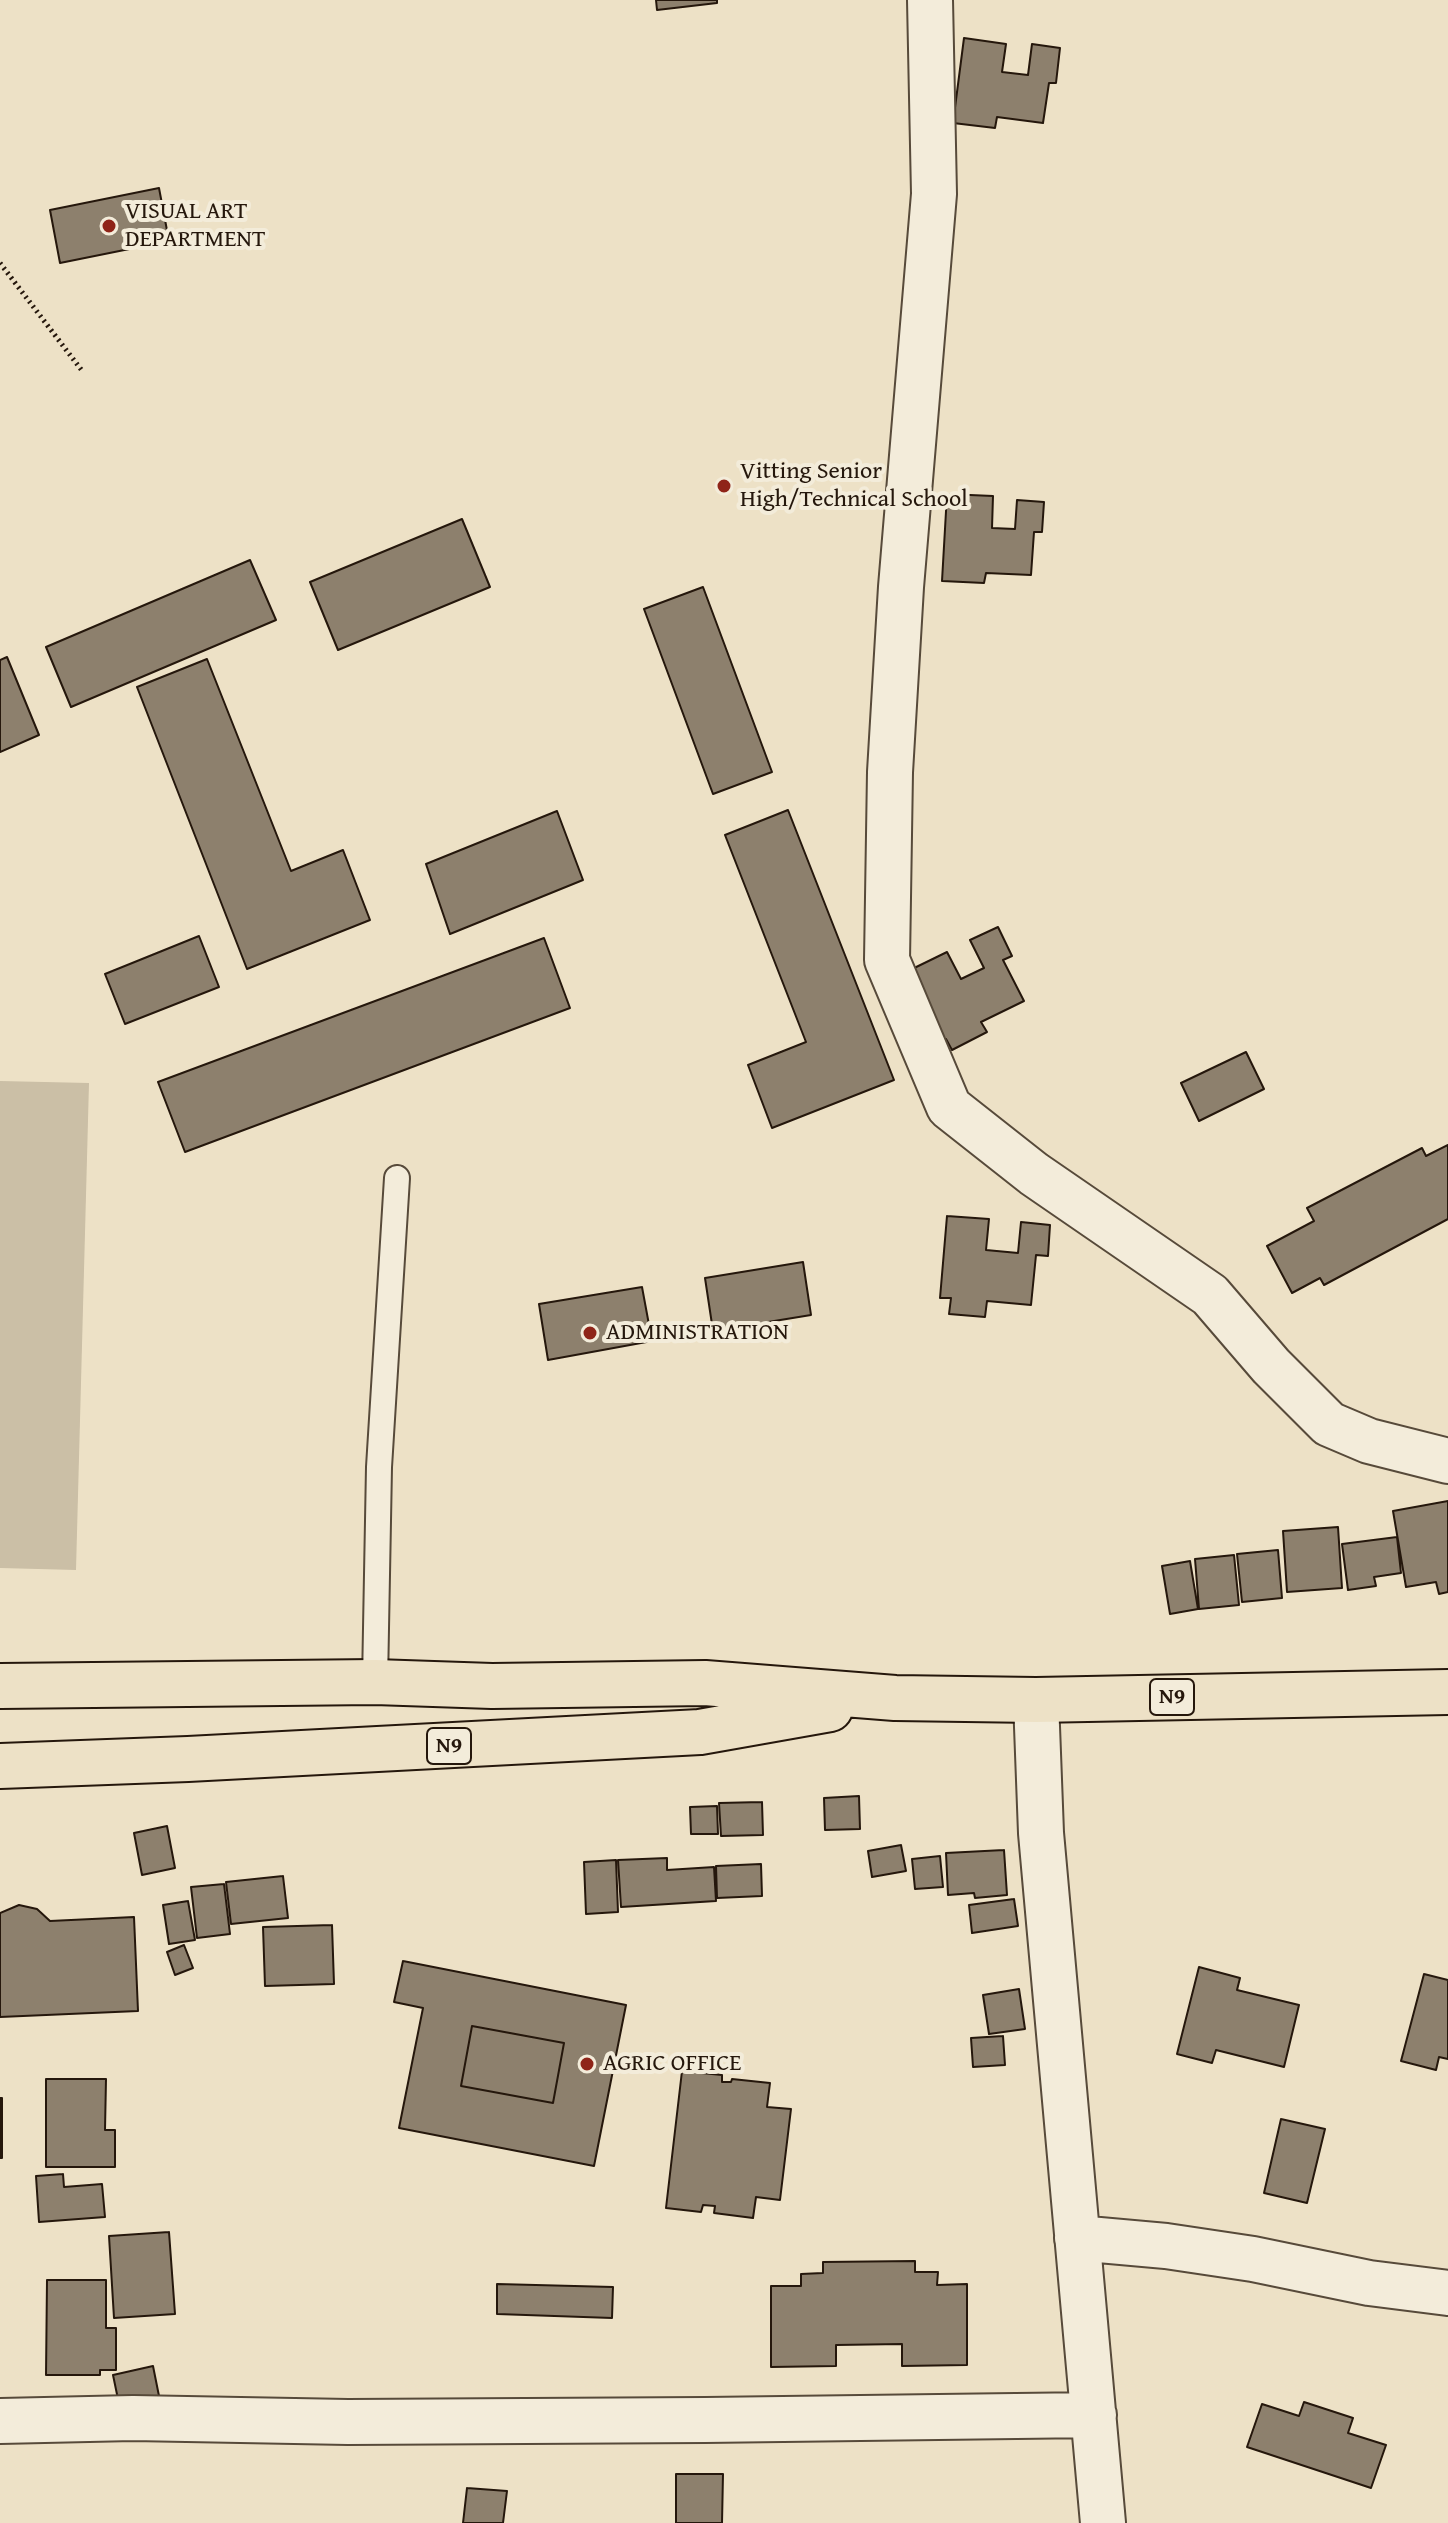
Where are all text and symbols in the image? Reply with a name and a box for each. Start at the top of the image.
place label: VISUAL ART DEPARTMENT [125,198,266,254]
marker: VISUAL ART DEPARTMENT [100,217,118,235]
place label: Vitting Senior High/Technical School [740,458,968,514]
marker: Vitting Senior High/Technical School [715,477,733,495]
place label: ADMINISTRATION [606,1319,789,1347]
marker: ADMINISTRATION [581,1324,599,1342]
road number: N9 [1150,1679,1194,1715]
road number: N9 [427,1728,471,1764]
place label: AGRIC OFFICE [603,2050,741,2078]
marker: AGRIC OFFICE [578,2055,596,2073]

